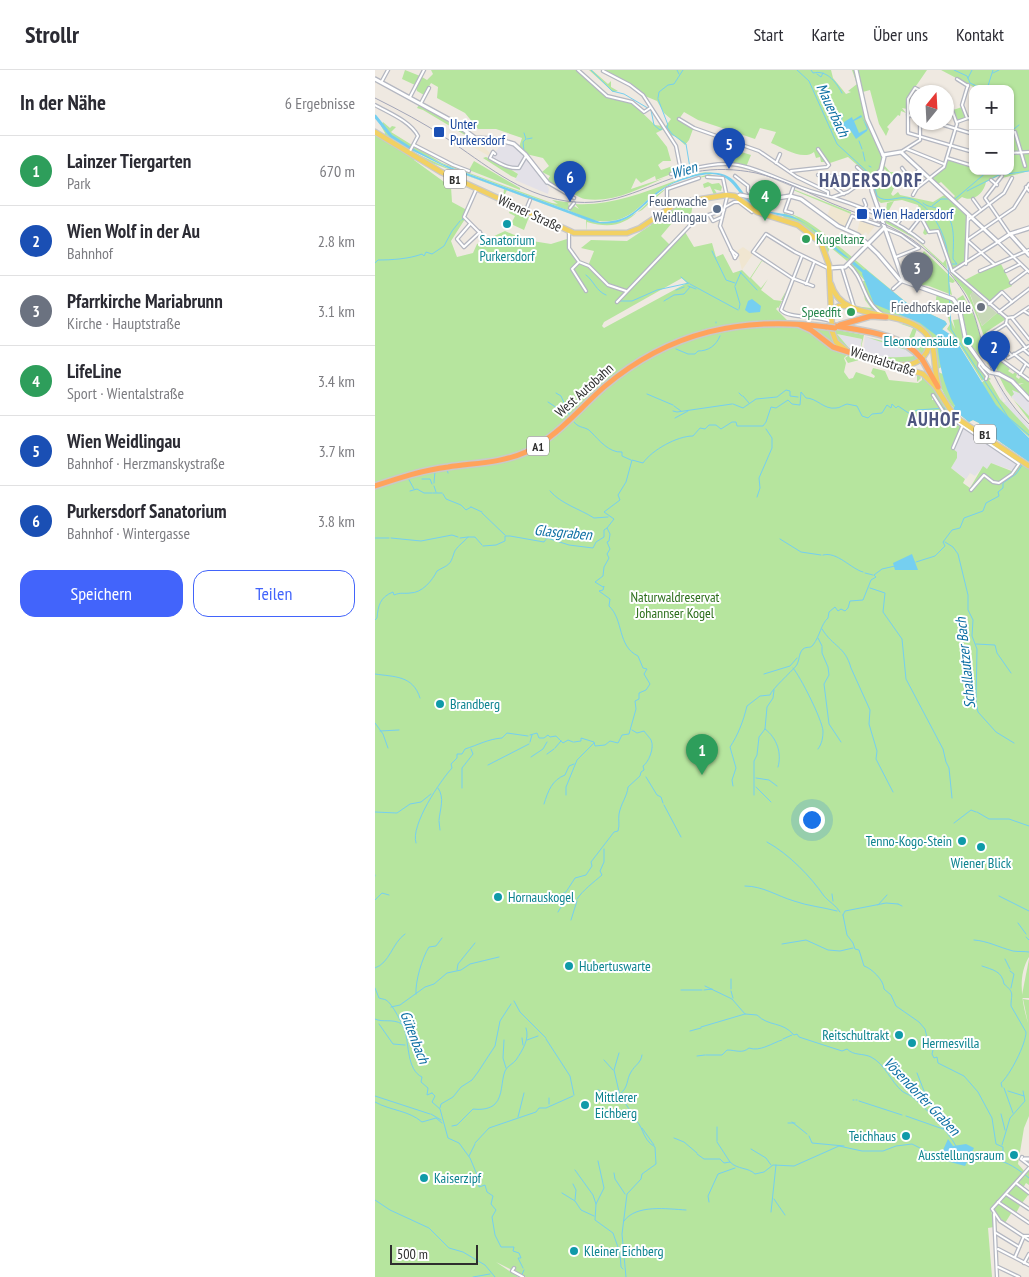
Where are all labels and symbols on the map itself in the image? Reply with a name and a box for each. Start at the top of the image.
water label: Mauerbach [812,80,854,141]
north arrow [909,85,954,130]
place label: Unter Purkersdorf [450,115,505,149]
marker: Unter Purkersdorf [432,125,446,139]
pin: 5 [713,128,745,169]
water label: Wien [669,157,701,183]
pin: 6 [554,161,586,202]
district label: HADERSDORF [819,168,923,192]
road number: B1 [444,170,466,188]
pin: 4 [749,180,781,221]
street label: Wiener Straße [495,190,565,236]
place label: Feuerwache Weidlingau [649,192,707,226]
marker: Feuerwache Weidlingau [711,203,723,215]
place label: Wien Hadersdorf [873,205,954,223]
marker: Wien Hadersdorf [855,207,869,221]
marker: Sanatorium Purkersdorf [501,218,513,230]
place label: Kugeltanz [816,230,864,248]
place label: Sanatorium Purkersdorf [479,231,535,265]
marker: Kugeltanz [800,233,812,245]
pin: 3 [901,252,933,293]
place label: Friedhofskapelle [891,298,971,316]
marker: Friedhofskapelle [975,301,987,313]
place label: Speedfit [801,303,841,321]
marker: Speedfit [845,306,857,318]
pin: 2 [978,331,1010,372]
place label: Eleonorensäule [884,332,958,350]
marker: Eleonorensäule [962,335,974,347]
street label: Wientalstraße [848,342,918,380]
street label: West Autobahn [551,359,617,421]
district label: AUHOF [907,407,960,431]
road number: B1 [974,424,996,444]
road number: A1 [527,436,549,456]
water label: Glasgraben [533,520,594,544]
park label: Naturwaldreservat Johannser Kogel [631,588,720,622]
water label: Schallautzer Bach [951,615,979,710]
place label: Brandberg [450,695,500,713]
marker: Brandberg [434,698,446,710]
pin: 1 [686,734,718,775]
your location [799,807,825,833]
place label: Tenno-Kogo-Stein [866,832,952,850]
marker: Tenno-Kogo-Stein [956,835,968,847]
marker: Wiener Blick [975,841,987,853]
place label: Wiener Blick [951,854,1012,872]
place label: Hornauskogel [508,888,575,906]
marker: Hornauskogel [492,891,504,903]
place label: Hubertuswarte [579,957,651,975]
marker: Hubertuswarte [563,960,575,972]
water label: Gütenbach [396,1008,434,1067]
place label: Reitschultrakt [822,1026,889,1044]
marker: Reitschultrakt [893,1029,905,1041]
place label: Hermesvilla [922,1034,979,1052]
marker: Hermesvilla [906,1037,918,1049]
water label: Vösendorfer Graben [880,1053,965,1140]
place label: Mittlerer Eichberg [595,1088,637,1122]
marker: Mittlerer Eichberg [579,1099,591,1111]
place label: Teichhaus [849,1127,896,1145]
marker: Teichhaus [900,1130,912,1142]
place label: Ausstellungsraum [918,1146,1004,1164]
marker: Ausstellungsraum [1008,1149,1020,1161]
place label: Kaiserzipf [434,1169,482,1187]
marker: Kaiserzipf [418,1172,430,1184]
scale bar [390,1242,477,1265]
place label: Kleiner Eichberg [584,1242,664,1260]
marker: Kleiner Eichberg [568,1245,580,1257]

